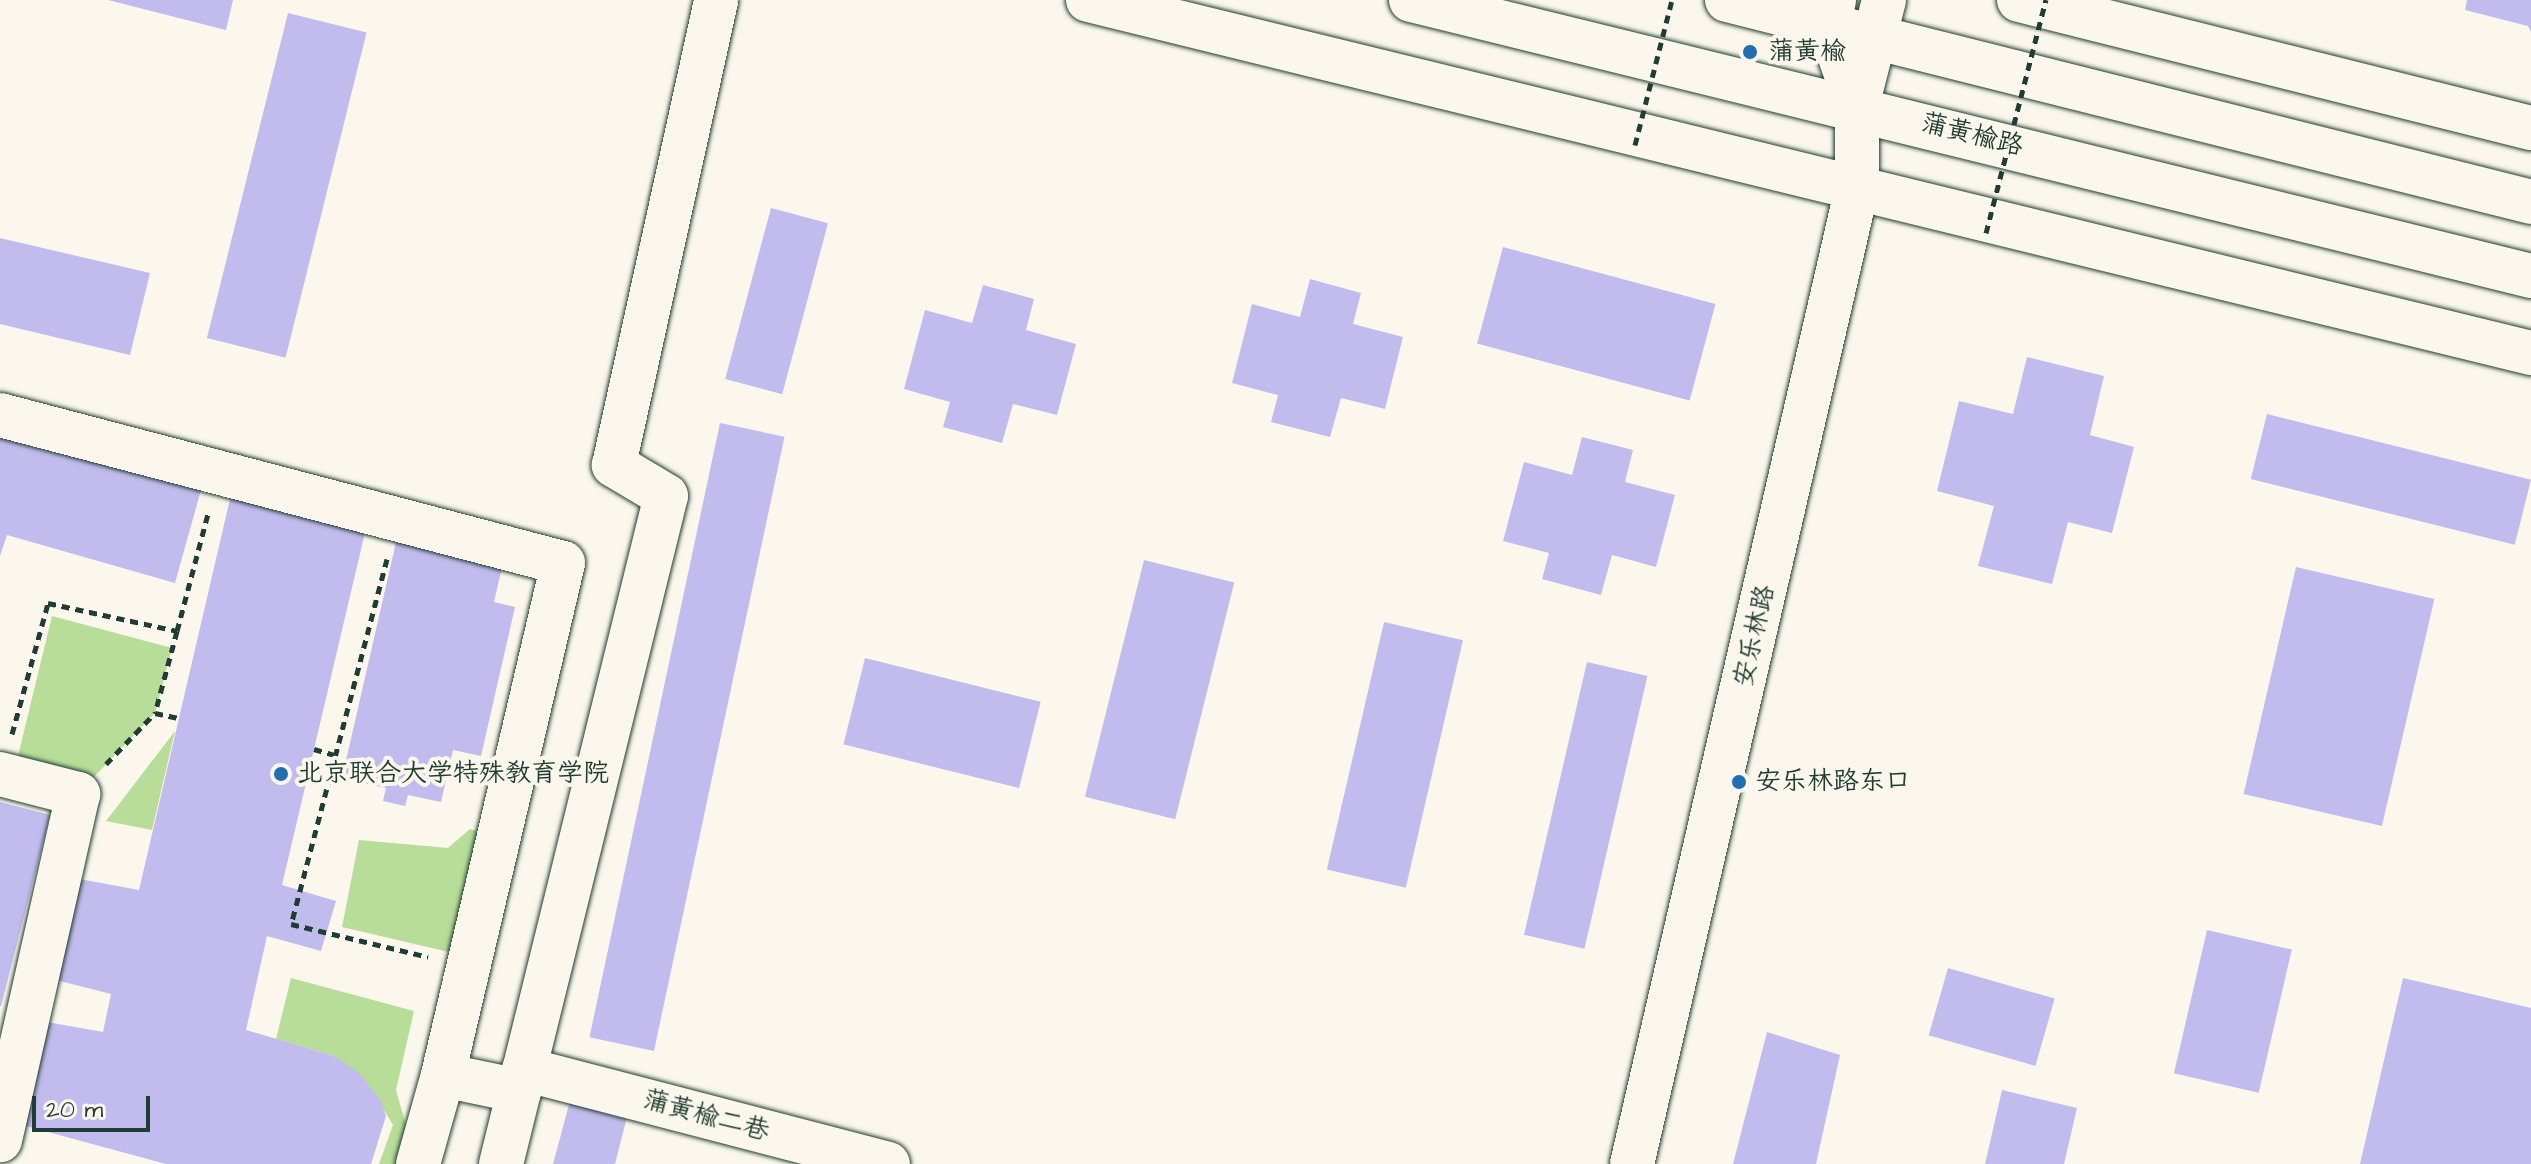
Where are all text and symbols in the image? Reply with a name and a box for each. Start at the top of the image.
place label: 蒲黄榆 [1768,36,1846,68]
marker: 蒲黄榆 [1739,41,1761,63]
street label: 蒲黄榆路 [1918,107,2026,163]
street label: 安乐林路 [1728,582,1782,690]
place label: 北京联合大学特殊教育学院 [297,758,609,790]
marker: 北京联合大学特殊教育学院 [272,765,290,783]
place label: 安乐林路东口 [1755,766,1911,798]
marker: 安乐林路东口 [1730,773,1748,791]
scale bar [36,1080,154,1130]
street label: 蒲黄榆二巷 [639,1084,773,1148]
text: 20 m [46,1093,103,1127]

